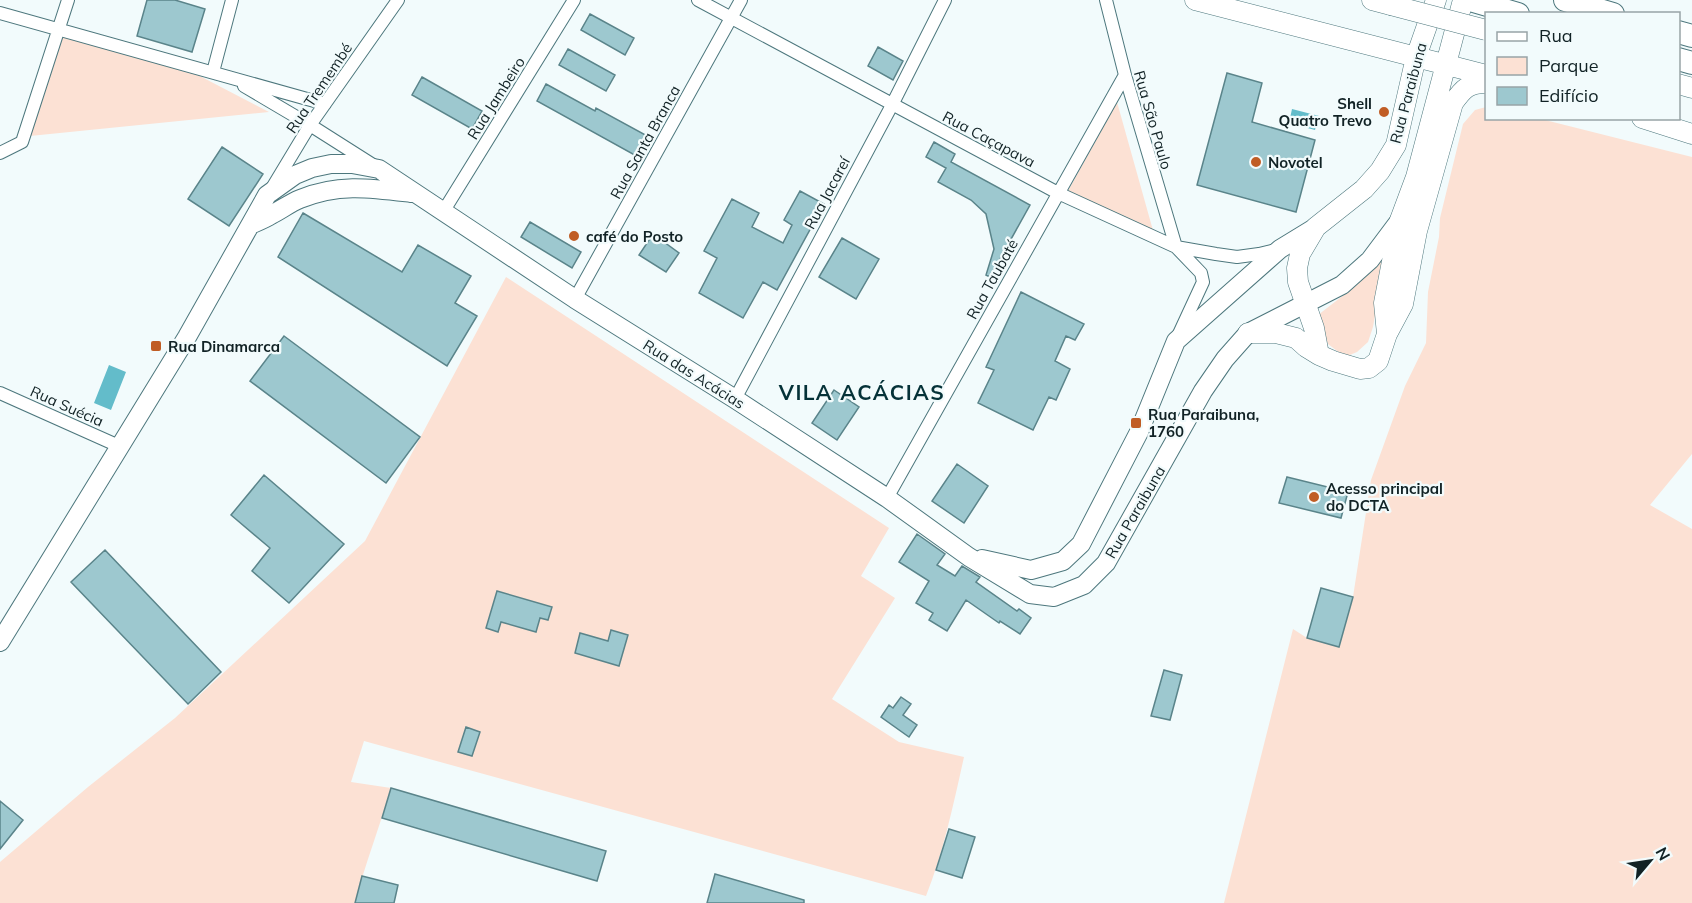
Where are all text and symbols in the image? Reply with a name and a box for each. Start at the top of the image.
legend [1485,12,1680,120]
text: Rua [1539,24,1573,47]
street label: Rua Tremembé [282,39,356,137]
street label: Rua Paraibuna [1385,40,1431,146]
street label: Rua Jambeiro [463,53,529,143]
text: Parque [1539,54,1598,77]
street label: Rua São Paulo [1130,68,1176,172]
street label: Rua Santa Branca [606,82,684,202]
text: Edifício [1539,84,1598,107]
place label: Shell Quatro Trevo [1279,94,1372,130]
marker: Shell Quatro Trevo [1377,105,1391,119]
street label: Rua Caçapava [939,107,1039,171]
street label: Rua Jacareí [800,152,855,232]
place label: Novotel [1268,153,1323,172]
marker: Novotel [1249,155,1263,169]
place label: café do Posto [586,227,683,246]
marker: café do Posto [567,229,581,243]
street label: Rua Taubaté [962,236,1022,322]
street label: Rua das Acácias [640,335,748,413]
place label: Rua Dinamarca [168,337,280,356]
marker: Rua Dinamarca [149,339,163,353]
district label: VILA ACÁCIAS [778,379,945,405]
street label: Rua Suécia [27,381,107,431]
place label: Rua Paraibuna, 1760 [1148,405,1259,441]
marker: Rua Paraibuna, 1760 [1129,416,1143,430]
street label: Rua Paraibuna [1101,462,1169,562]
place label: Acesso principal do DCTA [1326,479,1443,515]
marker: Acesso principal do DCTA [1307,490,1321,504]
north arrow [1620,831,1680,891]
text: N [1651,844,1675,864]

